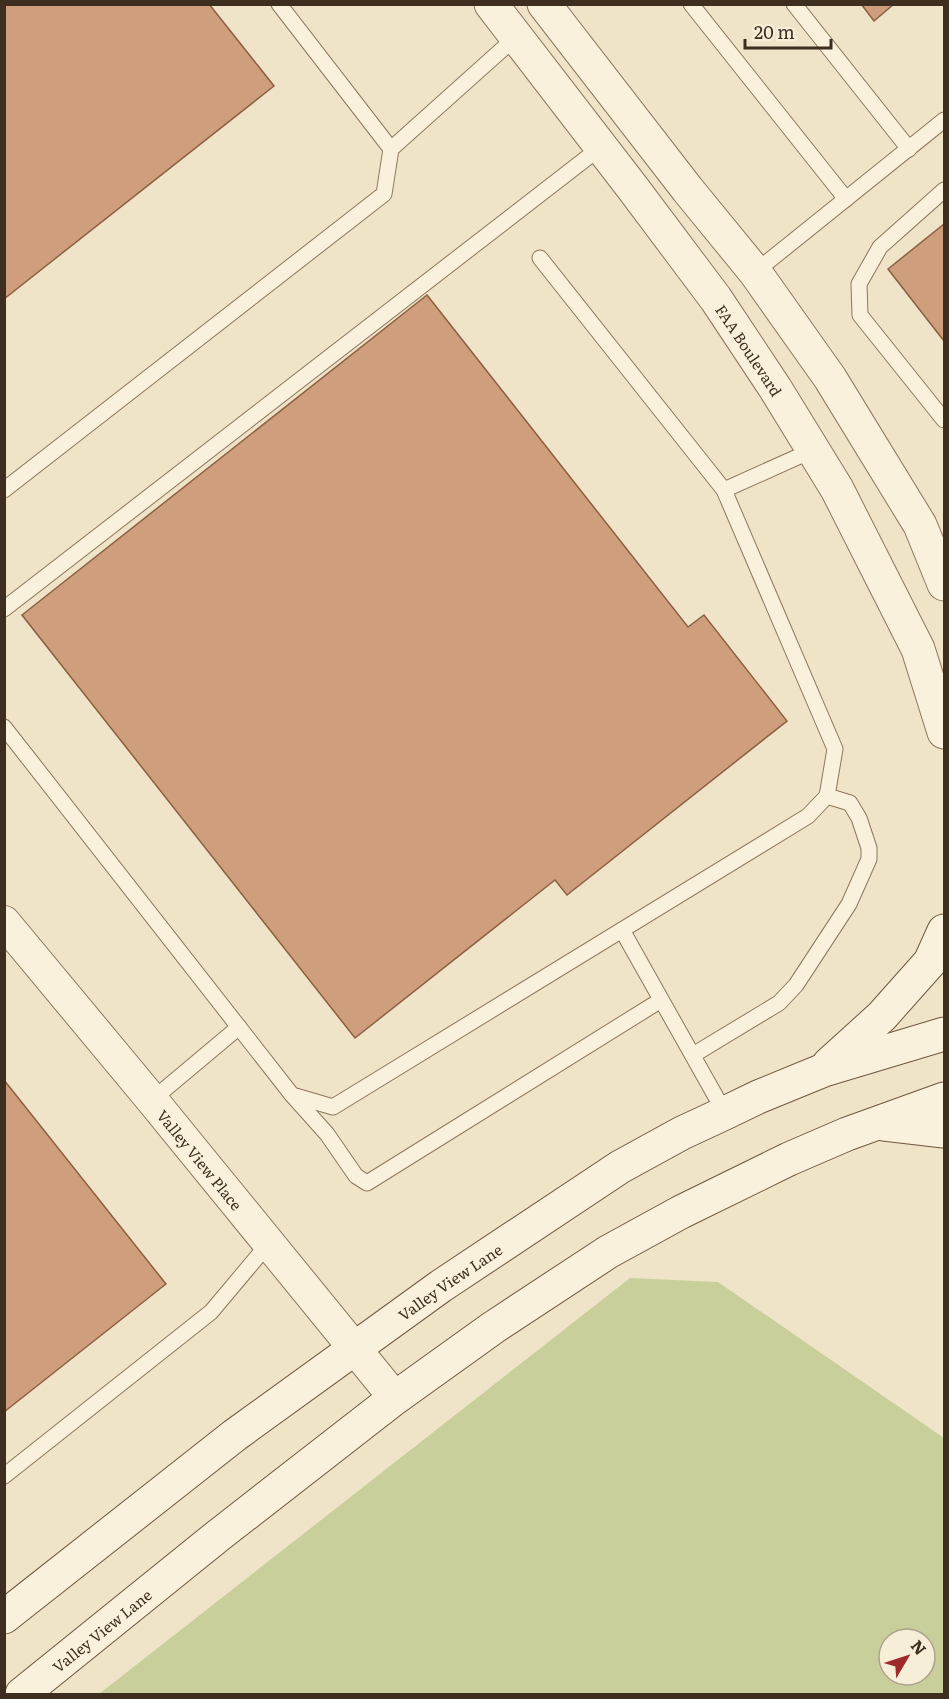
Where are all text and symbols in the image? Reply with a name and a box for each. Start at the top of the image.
scale bar [745,12,830,50]
text: 20 m [754,18,795,45]
street label: FAA Boulevard [711,299,789,400]
street label: Valley View Place [152,1104,249,1215]
street label: Valley View Lane [393,1237,506,1325]
street label: Valley View Lane [47,1583,156,1677]
north arrow [877,1627,937,1687]
text: N [906,1634,933,1660]

